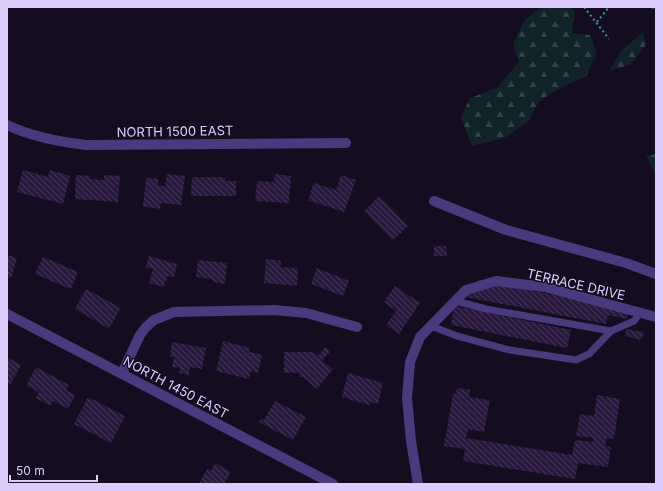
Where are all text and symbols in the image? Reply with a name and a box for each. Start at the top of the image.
street label: NORTH 1500 EAST [117,122,233,140]
street label: TERRACE DRIVE [525,265,627,303]
street label: NORTH 1450 EAST [121,353,231,421]
scale bar [10,457,97,483]
text: 50 m [16,463,45,478]

